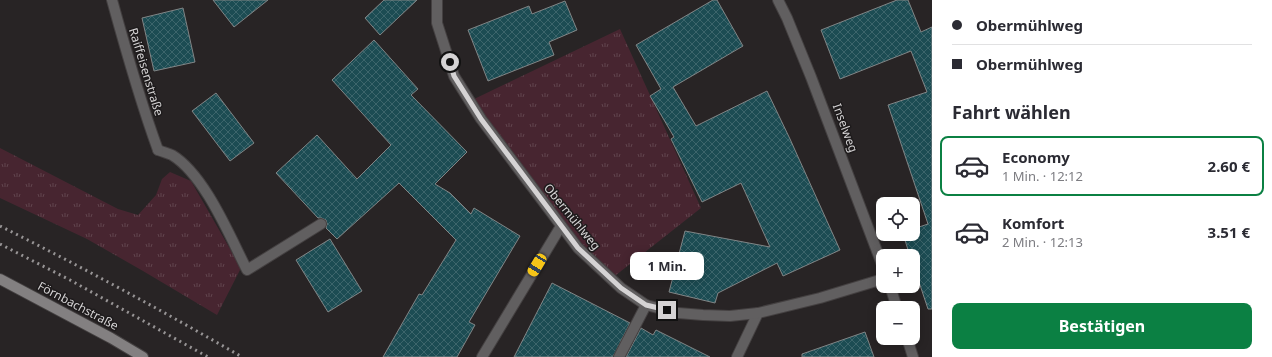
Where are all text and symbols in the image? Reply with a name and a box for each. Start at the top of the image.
text: Obermühlweg [976,15,1083,35]
street label: Raiffeisenstraße [125,26,168,118]
route start [441,53,459,71]
text: Obermühlweg [976,54,1083,74]
text: Fahrt wählen [952,100,1071,124]
street label: Inselweg [829,101,862,155]
text: Economy [1002,147,1070,167]
icon: car [954,148,990,184]
text: 2.60 € [1208,156,1250,176]
text: 1 Min. · 12:12 [1002,167,1083,185]
street label: Obermühlweg [540,180,605,254]
map controls [876,197,920,345]
button: locate [876,197,920,241]
text: Komfort [1002,213,1064,233]
icon: car [954,214,990,250]
text: 3.51 € [1208,222,1250,242]
text: 2 Min. · 12:13 [1002,233,1083,251]
button: + [876,249,920,293]
car [526,252,548,278]
callout: 1 Min. [630,252,704,280]
text: 1 Min. [647,257,687,275]
street label: Förnbachstraße [35,277,122,334]
route end [658,301,676,319]
button: − [876,301,920,345]
button: Bestätigen [952,303,1252,349]

